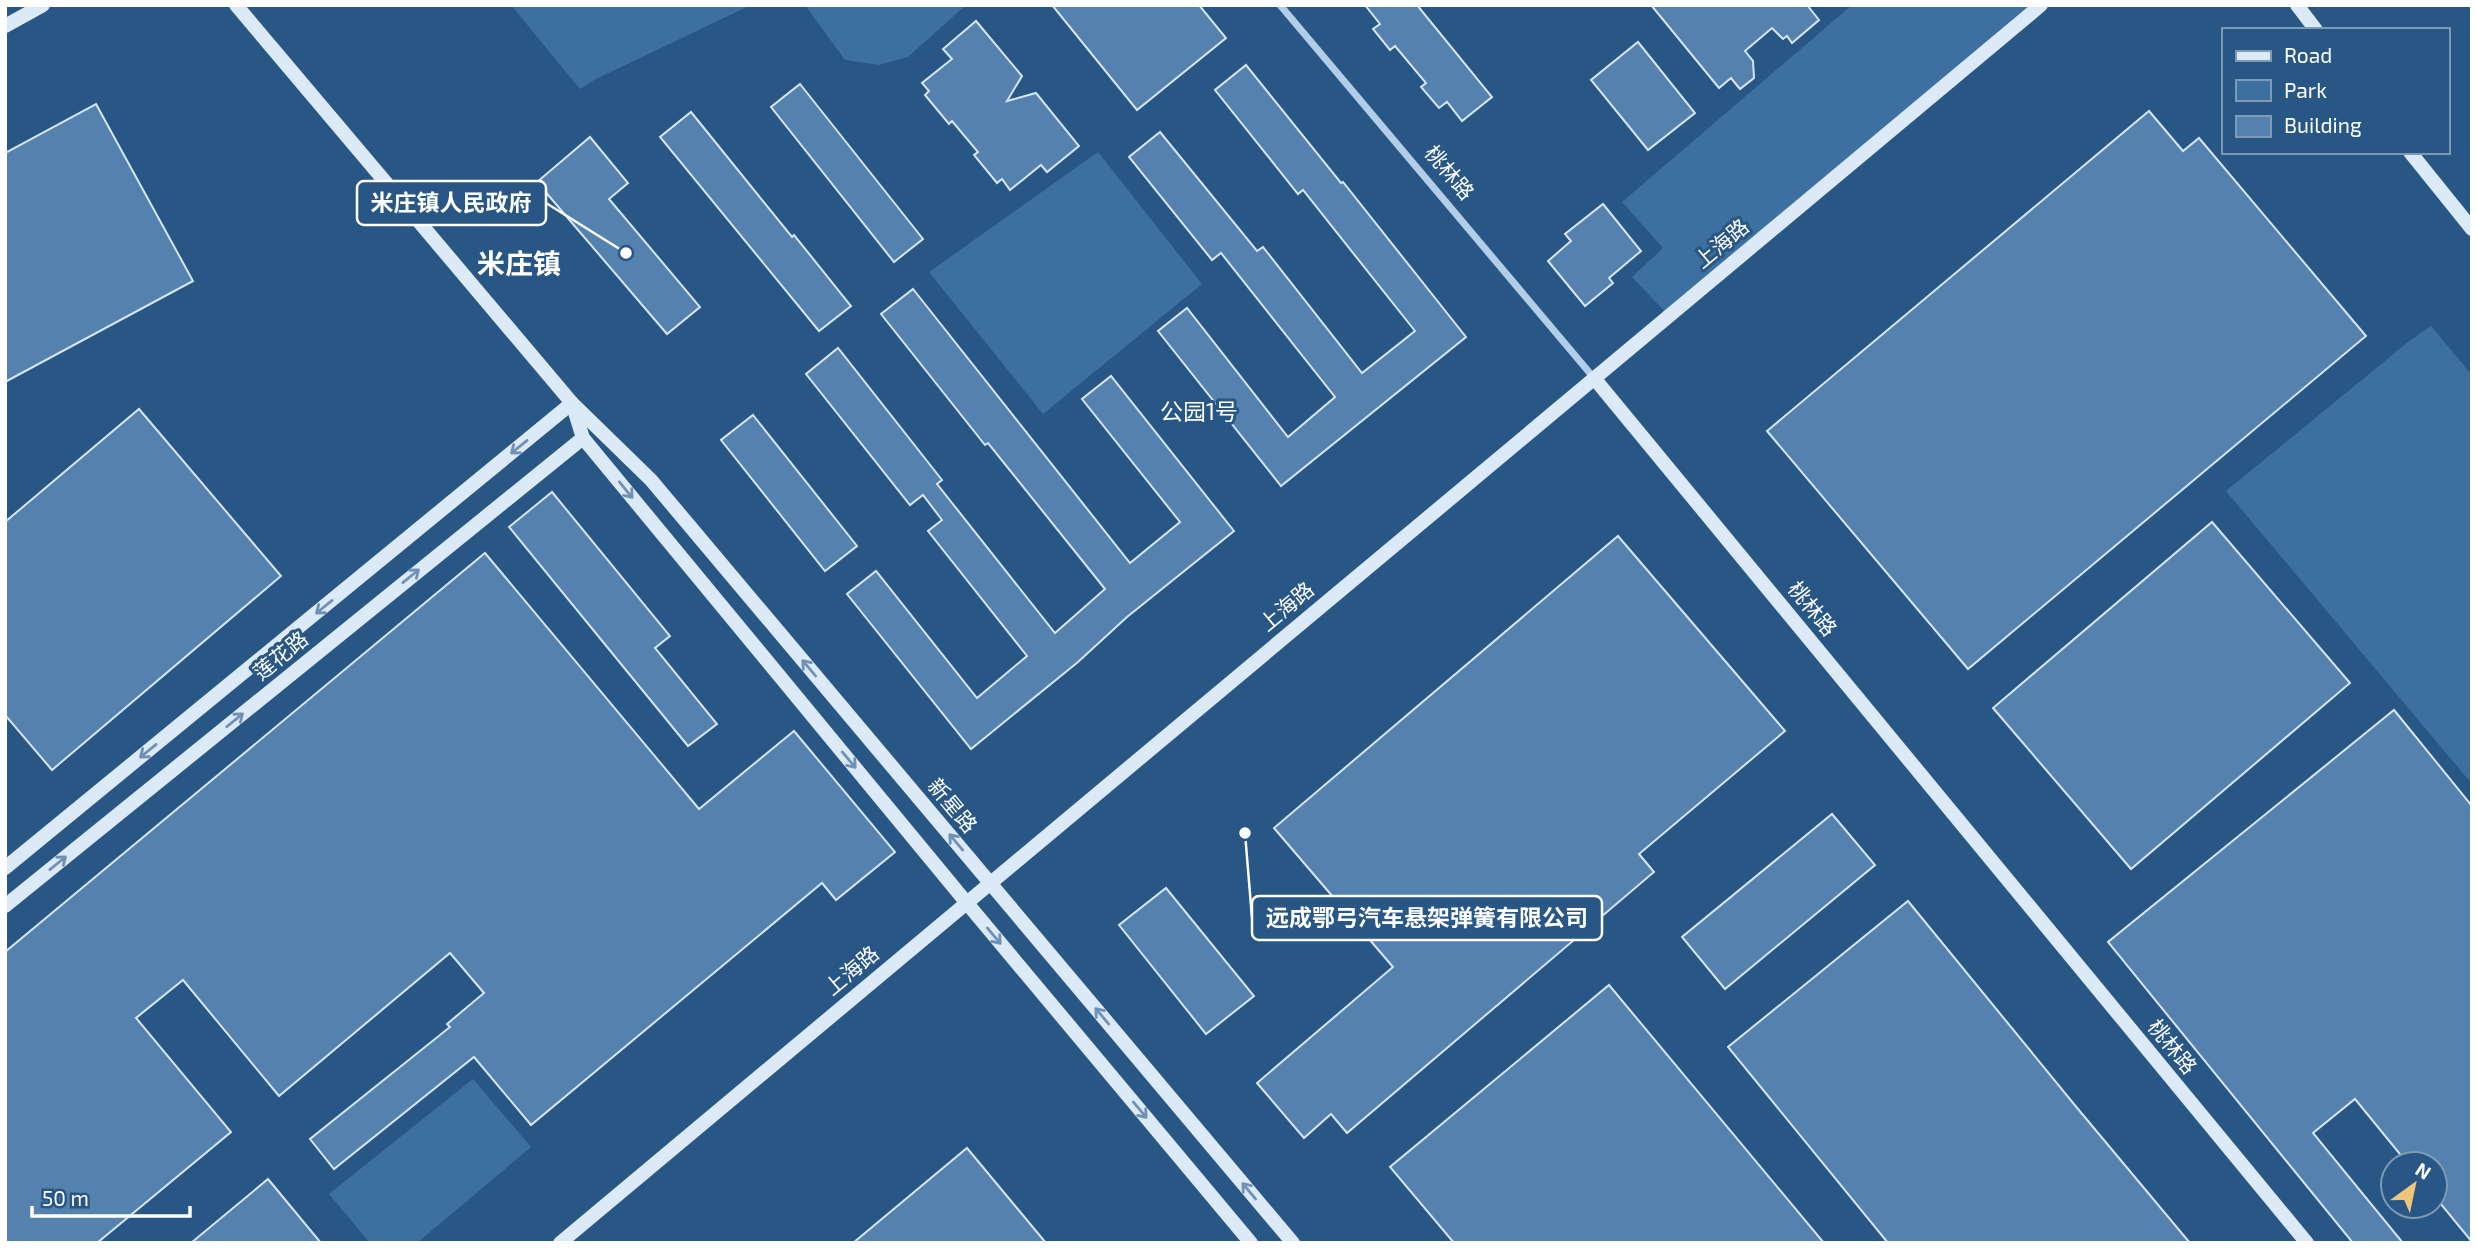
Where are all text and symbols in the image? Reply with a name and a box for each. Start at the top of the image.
legend [2222,28,2449,154]
text: Road [2284,42,2332,67]
text: Park [2284,77,2327,102]
text: Building [2284,112,2362,137]
street label: 桃林路 [1420,140,1480,204]
callout: 米庄镇人民政府 [357,181,546,225]
text: 米庄镇人民政府 [371,188,532,216]
street label: 上海路 [1689,213,1753,273]
district label: 米庄镇 [477,246,561,280]
district label: 公园1号 [1160,397,1238,425]
one-way arrow [510,438,528,454]
one-way arrow [618,481,634,499]
one-way arrow [402,569,420,584]
street label: 上海路 [1254,576,1318,636]
street label: 桃林路 [1784,576,1843,640]
one-way arrow [316,599,334,614]
street label: 莲花路 [248,625,312,684]
one-way arrow [801,660,817,678]
one-way arrow [225,712,243,728]
one-way arrow [140,743,158,759]
one-way arrow [841,751,856,769]
street label: 新星路 [923,773,983,837]
one-way arrow [948,834,964,852]
one-way arrow [49,856,67,871]
callout: 远成鄂弓汽车悬架弹簧有限公司 [1252,896,1602,940]
text: 远成鄂弓汽车悬架弹簧有限公司 [1266,903,1588,931]
one-way arrow [986,926,1002,944]
street label: 上海路 [819,940,883,1000]
one-way arrow [1094,1008,1110,1026]
street label: 桃林路 [2144,1014,2203,1078]
one-way arrow [1132,1100,1148,1118]
north arrow [2379,1150,2449,1220]
text: N [2412,1157,2436,1184]
scale bar [32,1174,189,1218]
one-way arrow [1241,1182,1257,1200]
text: 50 m [42,1185,89,1210]

